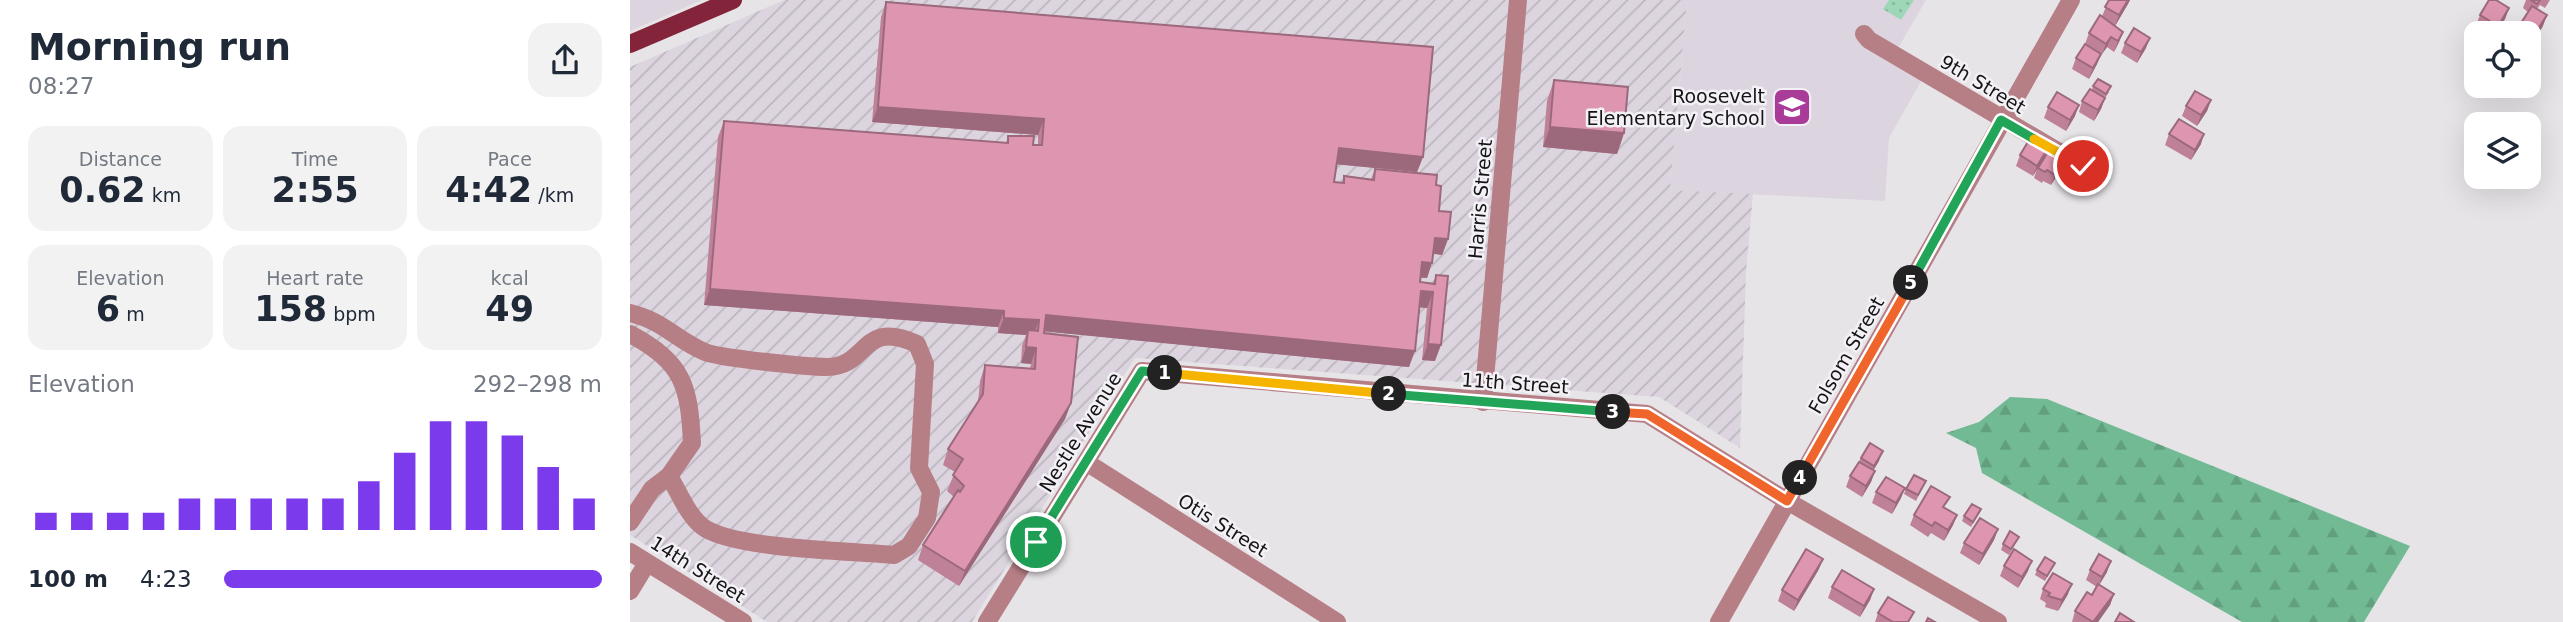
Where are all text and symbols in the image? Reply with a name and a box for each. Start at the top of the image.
map controls [2464,21,2541,189]
button: locate [2464,21,2541,98]
button: share [528,23,602,97]
text: Morning run [28,25,291,69]
street label: 9th Street [1936,50,2030,118]
text: 08:27 [28,73,94,99]
place label: Roosevelt Elementary School [1587,85,1765,129]
school or university icon: Roosevelt Elementary School [1771,86,1813,128]
button: layers [2464,112,2541,189]
pin [2053,136,2113,196]
street label: Harris Street [1464,138,1496,260]
icon: check [2064,147,2102,185]
text: Distance [79,148,162,170]
text: Time [292,148,338,170]
text: Pace [487,148,532,170]
text: 0.62 [59,170,146,210]
text: 2:55 [271,170,359,210]
text: 4:42 [445,170,532,210]
text: km [146,184,181,206]
text: /km [532,184,574,206]
pin: 5 [1894,266,1928,300]
text: Elevation [76,267,164,289]
text: Heart rate [266,267,364,289]
text: kcal [490,267,529,289]
text: 5 [1904,271,1917,293]
text: 6 [96,289,120,329]
text: 158 [254,289,327,329]
text: 49 [485,289,534,329]
street label: Folsom Street [1804,293,1888,417]
text: m [120,303,145,325]
text: bpm [327,303,376,325]
pin: 1 [1148,356,1182,390]
text: 1 [1158,361,1171,383]
street label: Nestle Avenue [1034,368,1126,496]
street label: 11th Street [1461,368,1569,398]
text: Elevation [28,371,135,397]
text: 292–298 m [473,371,602,397]
pin: 2 [1372,376,1406,412]
text: 2 [1382,382,1395,404]
pin: 3 [1595,394,1630,430]
text: 3 [1606,400,1619,422]
pin: 4 [1782,461,1818,496]
text: 4 [1793,466,1806,488]
street label: Otis Street [1174,489,1272,561]
pin [1006,512,1066,572]
icon: arrive [1017,523,1055,561]
street label: 14th Street [647,531,749,607]
text: 100 m [28,566,108,592]
text: 4:23 [140,566,192,592]

